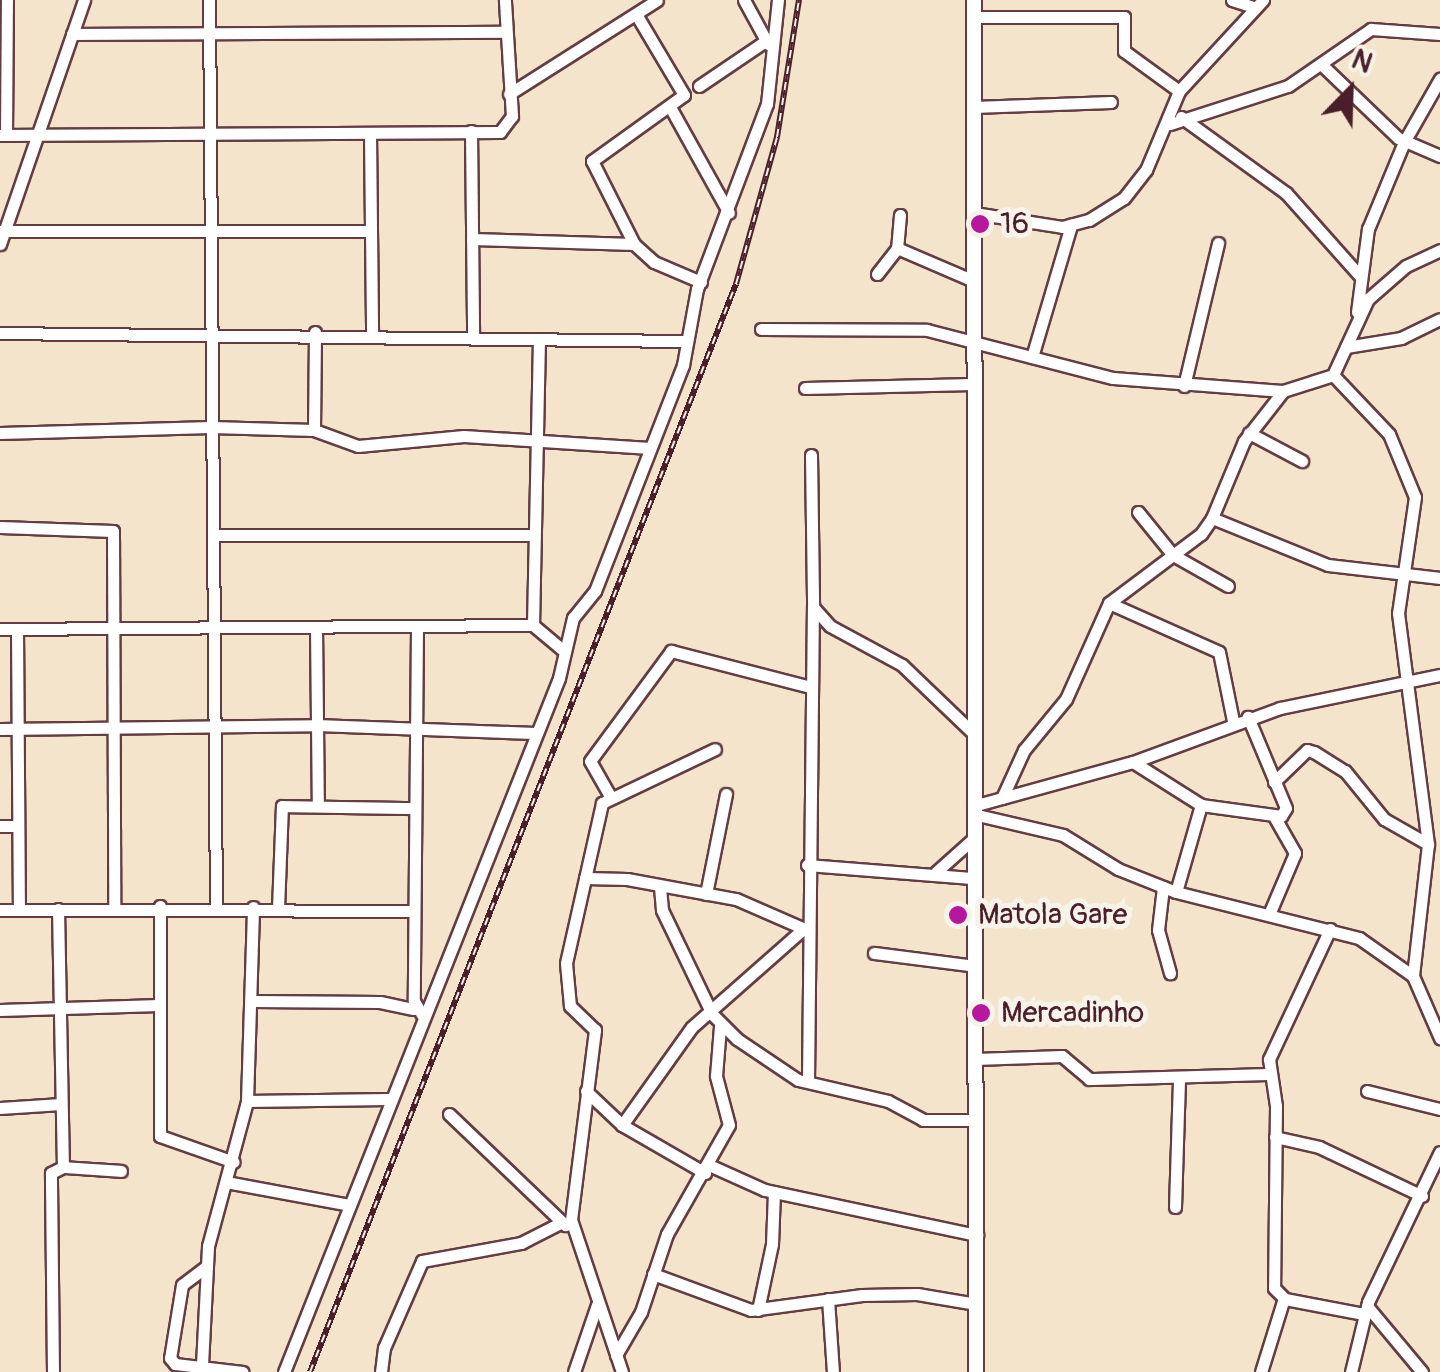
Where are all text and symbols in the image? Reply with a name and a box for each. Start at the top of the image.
north arrow [1300,40,1400,140]
text: N [1346,42,1377,82]
place label: 16 [1000,206,1029,242]
marker: 16 [969,213,991,235]
place label: Matola Gare [978,897,1127,933]
marker: Matola Gare [947,904,969,926]
place label: Mercadinho [1001,995,1144,1031]
marker: Mercadinho [970,1002,992,1024]

